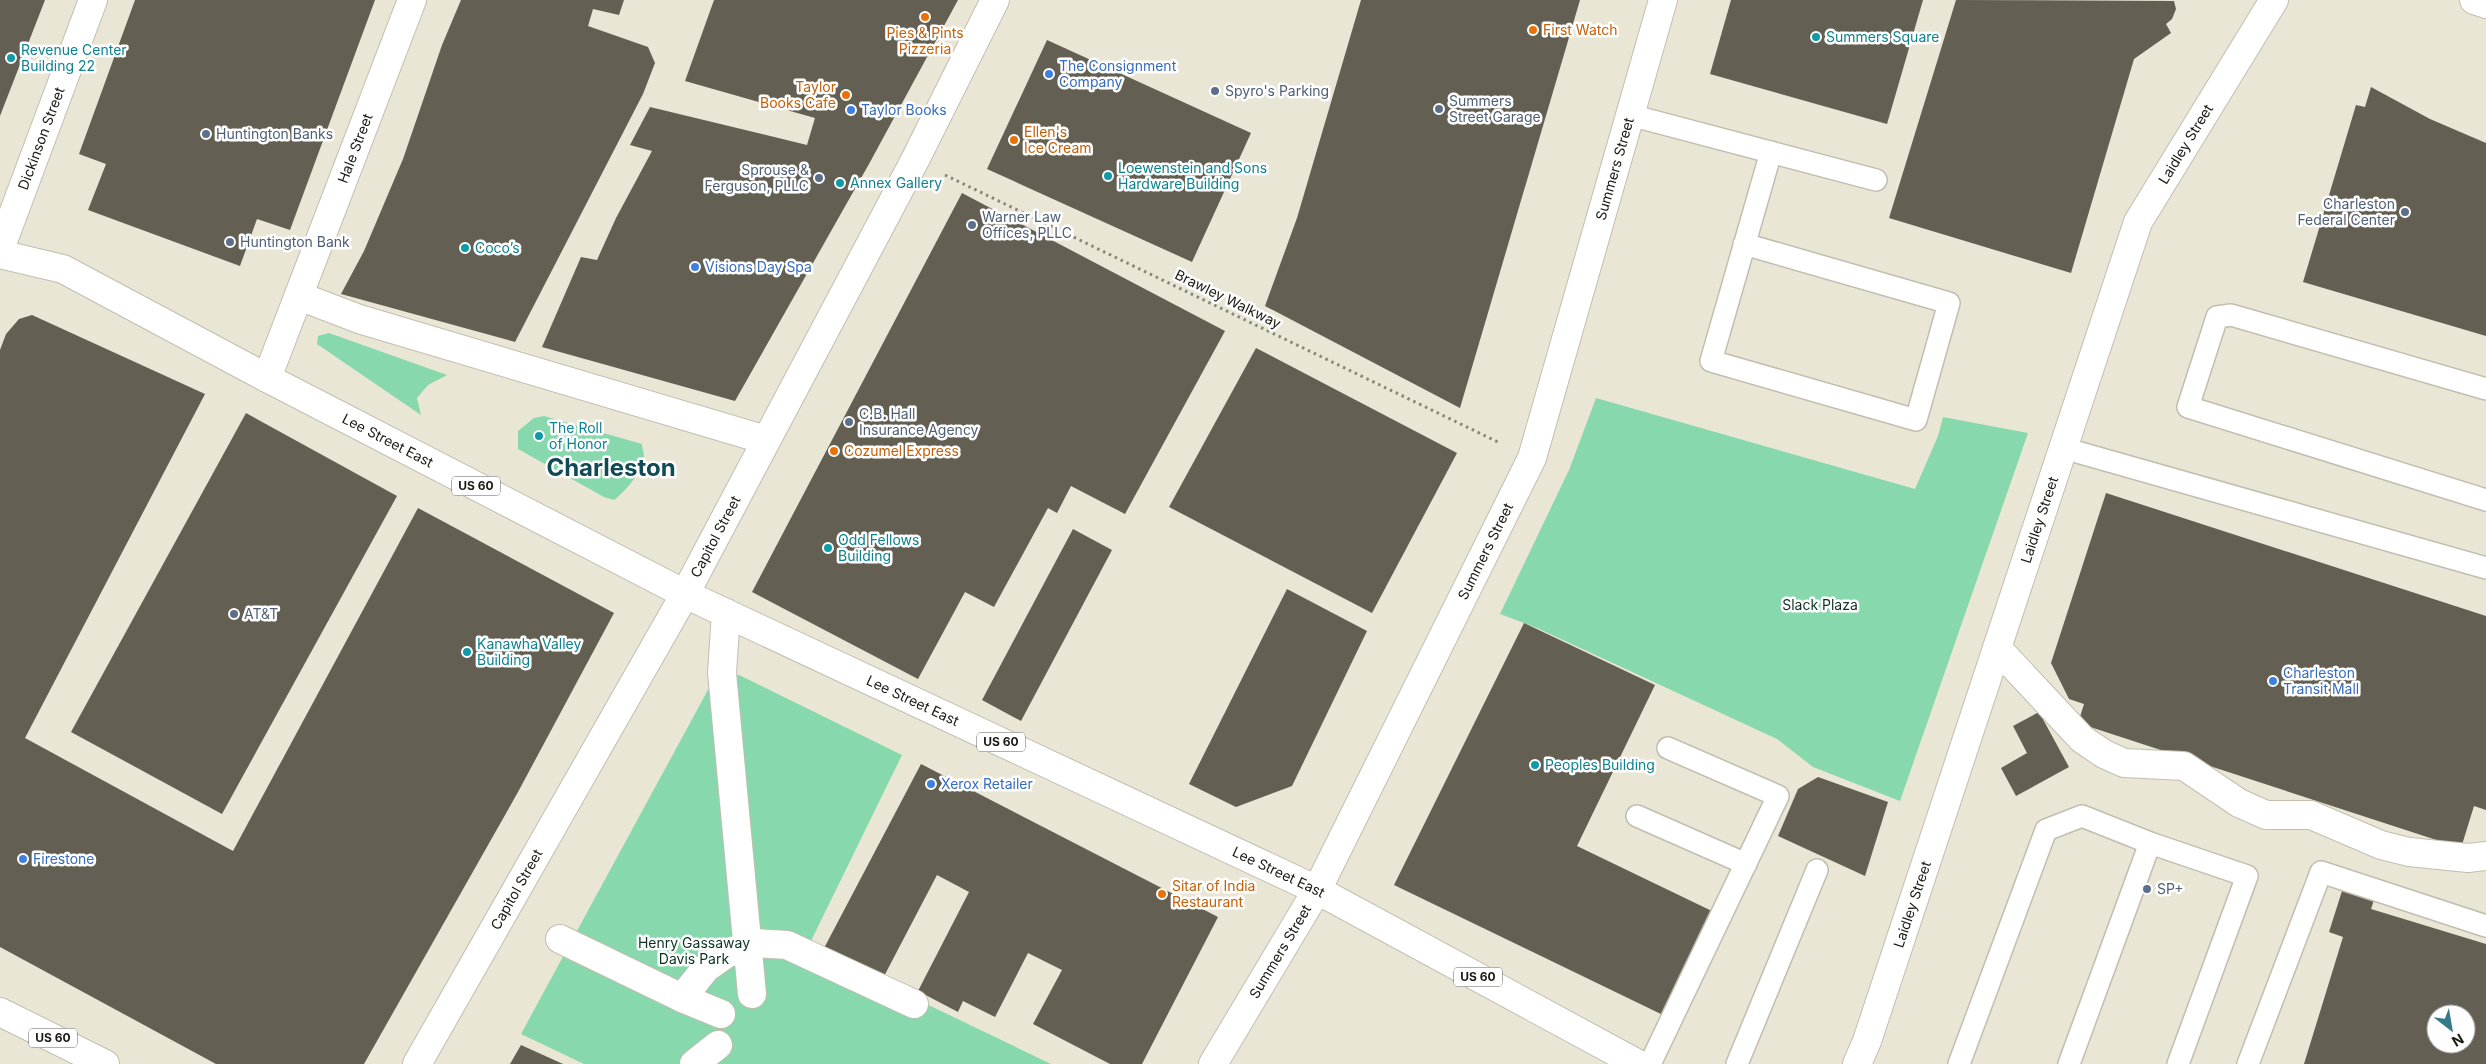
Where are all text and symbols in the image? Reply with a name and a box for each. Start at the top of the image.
marker: Pies & Pints Pizzeria [919,11,931,23]
place label: First Watch [1543,21,1618,38]
place label: Pies & Pints Pizzeria [886,24,964,57]
marker: First Watch [1527,24,1539,36]
place label: Summers Square [1826,28,1939,45]
marker: Summers Square [1810,31,1822,43]
place label: Revenue Center Building 22 [21,41,127,74]
marker: Revenue Center Building 22 [5,52,17,64]
place label: The Consignment Company [1059,57,1177,90]
marker: The Consignment Company [1043,68,1055,80]
place label: Taylor Books Cafe [760,78,836,111]
place label: Spyro's Parking [1225,82,1329,99]
street label: Dickinson Street [14,84,68,192]
marker: Spyro's Parking [1209,85,1221,97]
marker: Taylor Books Cafe [840,89,852,101]
place label: Summers Street Garage [1449,92,1541,125]
place label: Taylor Books [861,101,947,118]
street label: Laidley Street [2154,101,2216,187]
marker: Summers Street Garage [1433,103,1445,115]
marker: Taylor Books [845,104,857,116]
street label: Hale Street [334,110,376,185]
street label: Summers Street [1591,115,1637,222]
place label: Ellen's Ice Cream [1024,123,1092,156]
place label: Huntington Banks [216,125,333,142]
marker: Huntington Banks [200,128,212,140]
marker: Ellen's Ice Cream [1008,134,1020,146]
place label: Loewenstein and Sons Hardware Building [1118,159,1267,192]
place label: Sprouse & Ferguson, PLLC [705,161,809,194]
marker: Loewenstein and Sons Hardware Building [1102,170,1114,182]
marker: Sprouse & Ferguson, PLLC [813,172,825,184]
place label: Annex Gallery [850,174,942,191]
marker: Annex Gallery [834,177,846,189]
place label: Charleston Federal Center [2297,195,2395,228]
marker: Charleston Federal Center [2399,206,2411,218]
place label: Warner Law Offices, PLLC [982,208,1072,241]
marker: Warner Law Offices, PLLC [966,219,978,231]
place label: Huntington Bank [240,233,350,250]
marker: Huntington Bank [224,236,236,248]
place label: Coco’s [475,239,520,256]
marker: Coco’s [459,242,471,254]
place label: Visions Day Spa [705,258,812,275]
marker: Visions Day Spa [689,261,701,273]
street label: Brawley Walkway [1172,266,1284,332]
place label: C.B. Hall Insurance Agency [859,405,979,438]
street label: Lee Street East [340,409,437,471]
marker: C.B. Hall Insurance Agency [843,416,855,428]
place label: The Roll of Honor [549,419,607,452]
marker: The Roll of Honor [533,430,545,442]
place label: Cozumel Express [844,442,959,459]
marker: Cozumel Express [828,445,840,457]
district label: Charleston [546,453,676,482]
street label: Laidley Street [2017,474,2061,565]
road number: US 60 [452,476,500,496]
street label: Capitol Street [686,492,744,580]
street label: Summers Street [1454,499,1517,602]
place label: Odd Fellows Building [838,531,919,564]
marker: Odd Fellows Building [822,542,834,554]
park label: Slack Plaza [1782,596,1858,613]
place label: AT&T [244,605,278,622]
marker: AT&T [228,608,240,620]
place label: Kanawha Valley Building [477,635,581,668]
marker: Kanawha Valley Building [461,646,473,658]
place label: Charleston Transit Mall [2283,664,2359,697]
street label: Lee Street East [864,671,962,729]
marker: Charleston Transit Mall [2267,675,2279,687]
road number: US 60 [977,732,1025,752]
place label: Peoples Building [1545,756,1655,773]
marker: Peoples Building [1529,759,1541,771]
place label: Xerox Retailer [941,775,1033,792]
marker: Xerox Retailer [925,778,937,790]
street label: Lee Street East [1230,843,1328,901]
street label: Capitol Street [486,846,546,932]
place label: Firestone [33,850,95,867]
marker: Firestone [17,853,29,865]
street label: Laidley Street [1889,858,1934,950]
place label: Sitar of India Restaurant [1172,877,1255,910]
place label: SP+ [2157,880,2184,897]
marker: SP+ [2141,883,2153,895]
marker: Sitar of India Restaurant [1156,888,1168,900]
street label: Summers Street [1245,901,1315,1001]
park label: Henry Gassaway Davis Park [638,934,750,967]
road number: US 60 [1454,968,1502,986]
north arrow [2426,1004,2476,1054]
road number: US 60 [29,1028,77,1048]
text: N [2449,1031,2467,1051]

